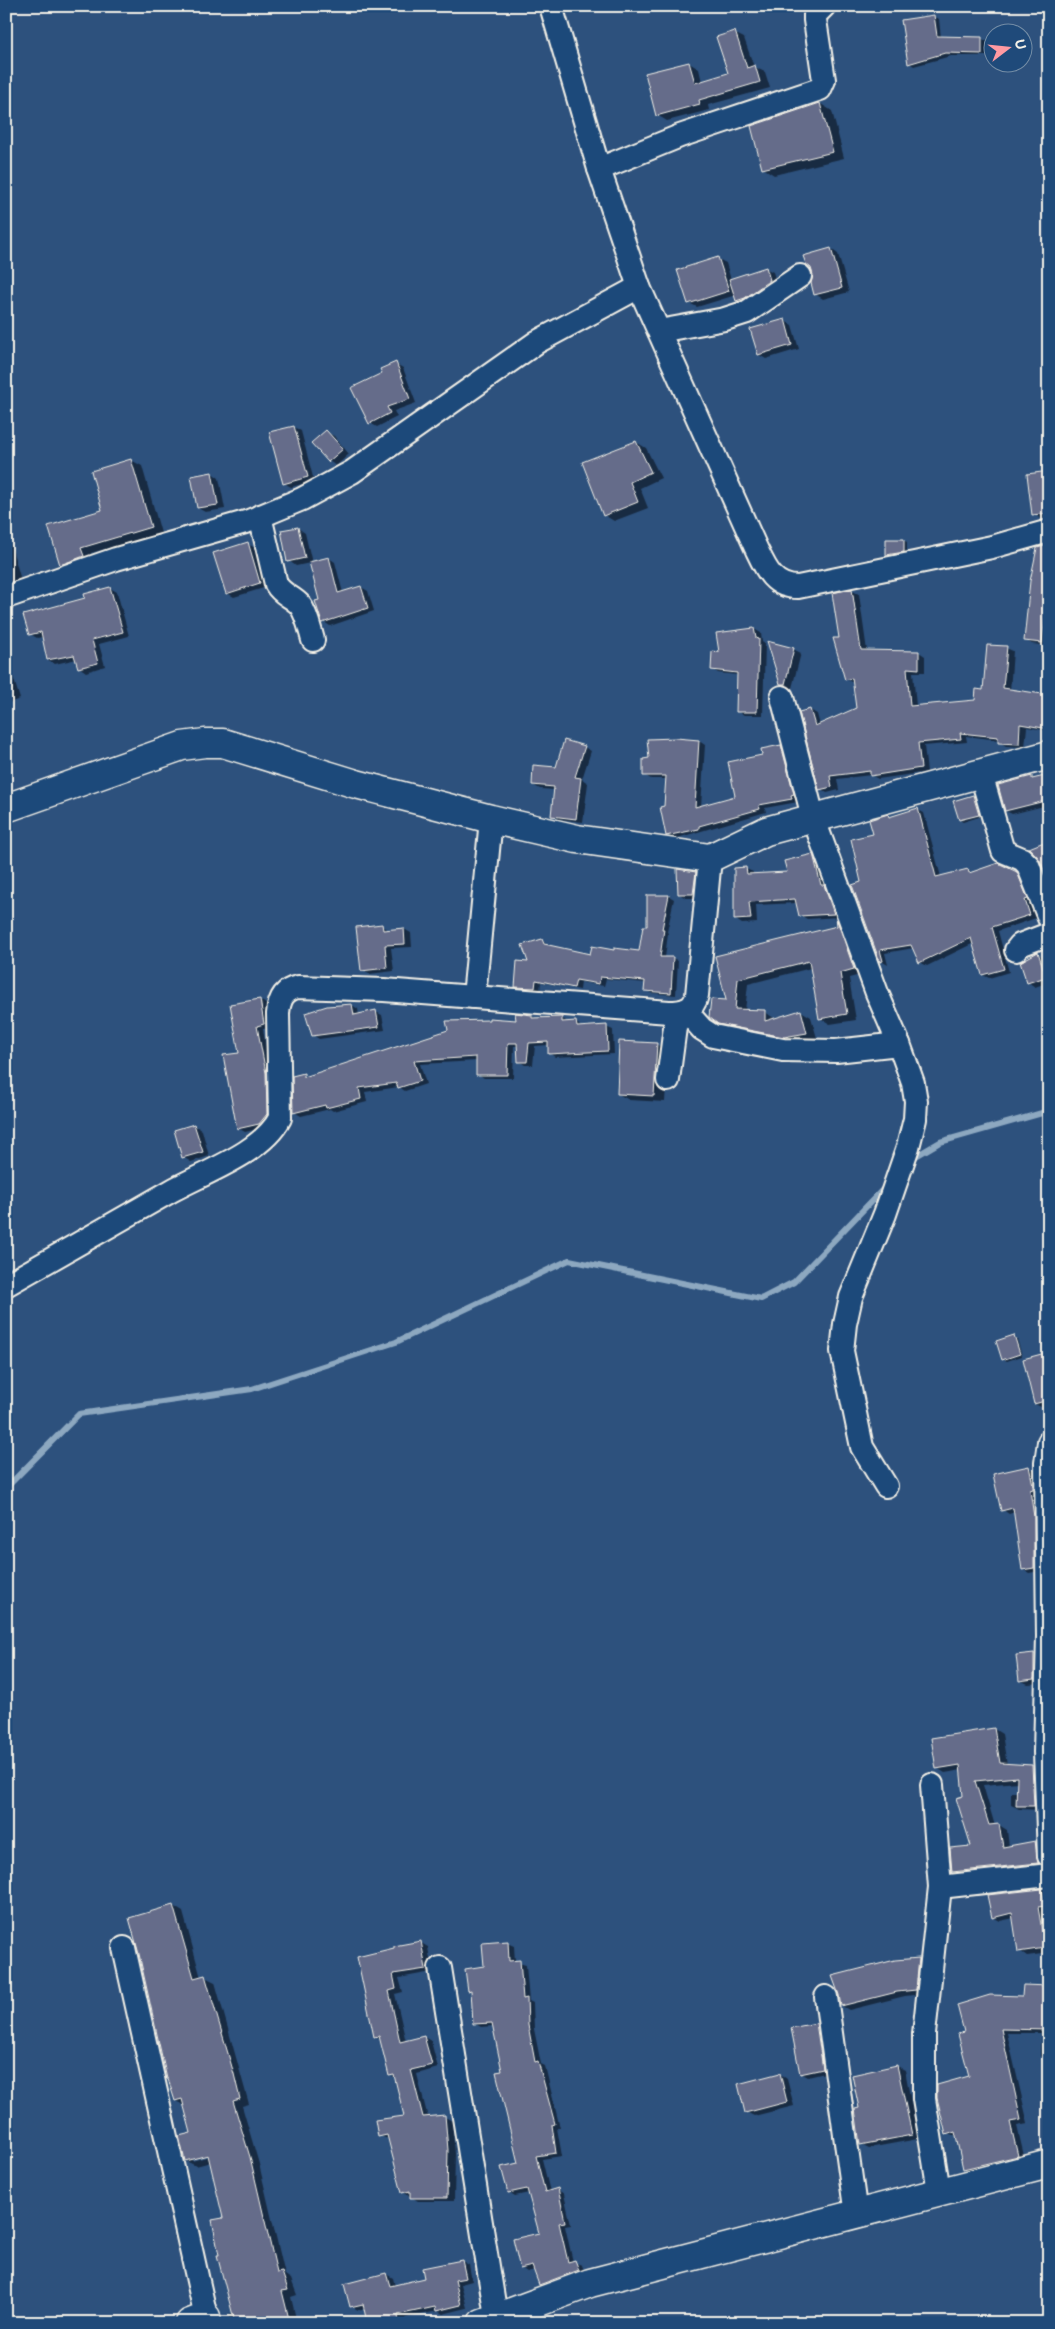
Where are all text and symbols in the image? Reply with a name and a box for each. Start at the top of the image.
north arrow [982,22,1032,72]
text: U [1010,37,1030,52]

